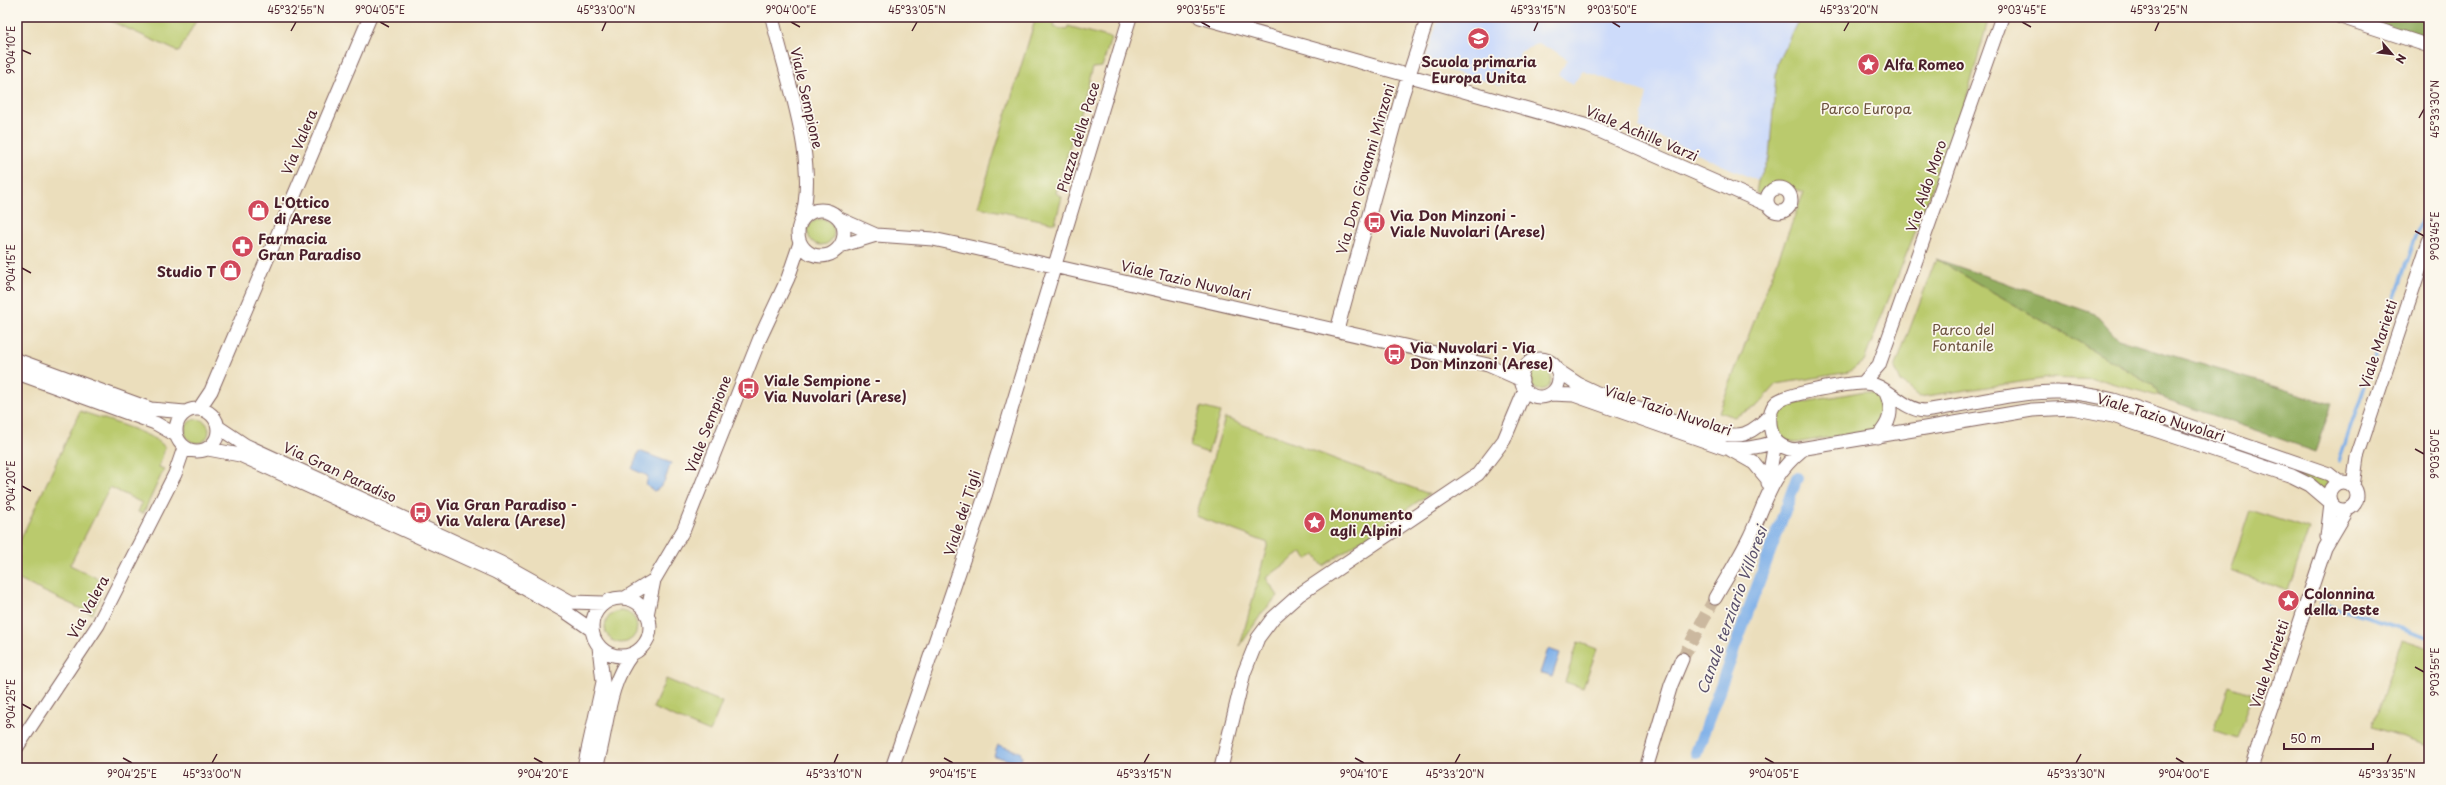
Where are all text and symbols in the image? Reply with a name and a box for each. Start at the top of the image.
text: 45°32'55"N [267,2,325,17]
text: 9°04'05"E [355,2,405,17]
text: 45°33'00"N [577,2,635,17]
text: 9°04'00"E [765,2,817,17]
text: 45°33'05"N [888,2,946,17]
text: 9°03'55"E [1176,2,1226,17]
text: 45°33'15"N [1510,2,1566,17]
text: 9°03'50"E [1587,2,1637,17]
text: 45°33'20"N [1820,2,1878,17]
text: 9°03'45"E [1997,2,2047,17]
text: 45°33'25"N [2130,2,2188,17]
text: 9°04'10"E [3,26,18,74]
school or university icon: Scuola primaria Europa Unita [1466,26,1492,52]
north arrow [2372,34,2412,74]
street label: Viale Sempione [785,45,829,151]
place label: Scuola primaria Europa Unita [1421,51,1537,88]
place icon: Alfa Romeo [1855,51,1881,77]
text: N [2392,51,2411,67]
place label: Alfa Romeo [1884,54,1964,75]
street label: Piazza della Pace [1051,79,1105,195]
text: 45°33'30"N [2427,80,2442,138]
street label: Via Don Giovanni Minzoni [1331,81,1399,257]
park label: Parco Europa [1820,98,1912,119]
street label: Viale Achille Varzi [1582,100,1702,166]
street label: Via Valera [276,106,322,178]
street label: Via Aldo Moro [1900,137,1952,235]
place label: L'Ottico di Arese [274,192,332,229]
shop icon: L'Ottico di Arese [245,197,271,223]
place label: Via Don Minzoni - Viale Nuvolari (Arese) [1390,205,1545,242]
bus stop icon: Via Don Minzoni - Viale Nuvolari (Arese) [1361,210,1387,236]
text: 9°03'45"E [2427,211,2442,261]
place label: Farmacia Gran Paradiso [258,228,361,265]
pharmacy icon: Farmacia Gran Paradiso [229,233,255,259]
text: 9°04'15"E [3,244,18,292]
street label: Viale Tazio Nuvolari [1119,255,1253,305]
shop icon: Studio T [218,258,244,284]
place label: Studio T [157,261,217,282]
street label: Viale Marietti [2354,297,2402,391]
park label: Parco del Fontanile [1932,319,1994,356]
place label: Via Nuvolari - Via Don Minzoni (Arese) [1410,337,1553,374]
bus stop icon: Via Nuvolari - Via Don Minzoni (Arese) [1382,342,1408,368]
place label: Viale Sempione - Via Nuvolari (Arese) [764,370,907,407]
street label: Viale Sempione [680,372,736,476]
bus stop icon: Viale Sempione - Via Nuvolari (Arese) [736,375,762,401]
street label: Viale Tazio Nuvolari [1601,379,1735,441]
street label: Viale Tazio Nuvolari [2094,387,2228,447]
text: 9°03'50"E [2427,429,2442,479]
street label: Via Gran Paradiso [280,436,400,508]
text: 9°04'20"E [3,461,18,511]
street label: Viale dei Tigli [938,467,986,559]
place label: Via Gran Paradiso - Via Valera (Arese) [436,494,577,531]
bus stop icon: Via Gran Paradiso - Via Valera (Arese) [408,499,434,525]
place label: Monumento agli Alpini [1330,504,1413,541]
place icon: Monumento agli Alpini [1301,509,1327,535]
water label: Canale terziario Villoresi [1690,520,1773,697]
street label: Via Valera [62,571,114,643]
place label: Colonnina della Peste [2304,583,2379,620]
place icon: Colonnina della Peste [2275,588,2301,614]
street label: Viale Marietti [2244,617,2294,711]
text: 9°03'55"E [2427,647,2442,697]
text: 9°04'25"E [3,679,18,729]
scale bar [2284,725,2373,751]
text: 50 m [2290,729,2321,747]
text: 9°04'25"E [107,766,157,781]
text: 45°33'00"N [183,766,241,781]
text: 9°04'20"E [518,766,568,781]
text: 45°33'10"N [806,766,862,781]
text: 9°04'15"E [929,766,977,781]
text: 45°33'15"N [1116,766,1172,781]
text: 9°04'10"E [1340,766,1388,781]
text: 45°33'20"N [1426,766,1484,781]
text: 9°04'05"E [1749,766,1799,781]
text: 45°33'30"N [2047,766,2105,781]
text: 9°04'00"E [2158,766,2210,781]
text: 45°33'35"N [2358,766,2416,781]

